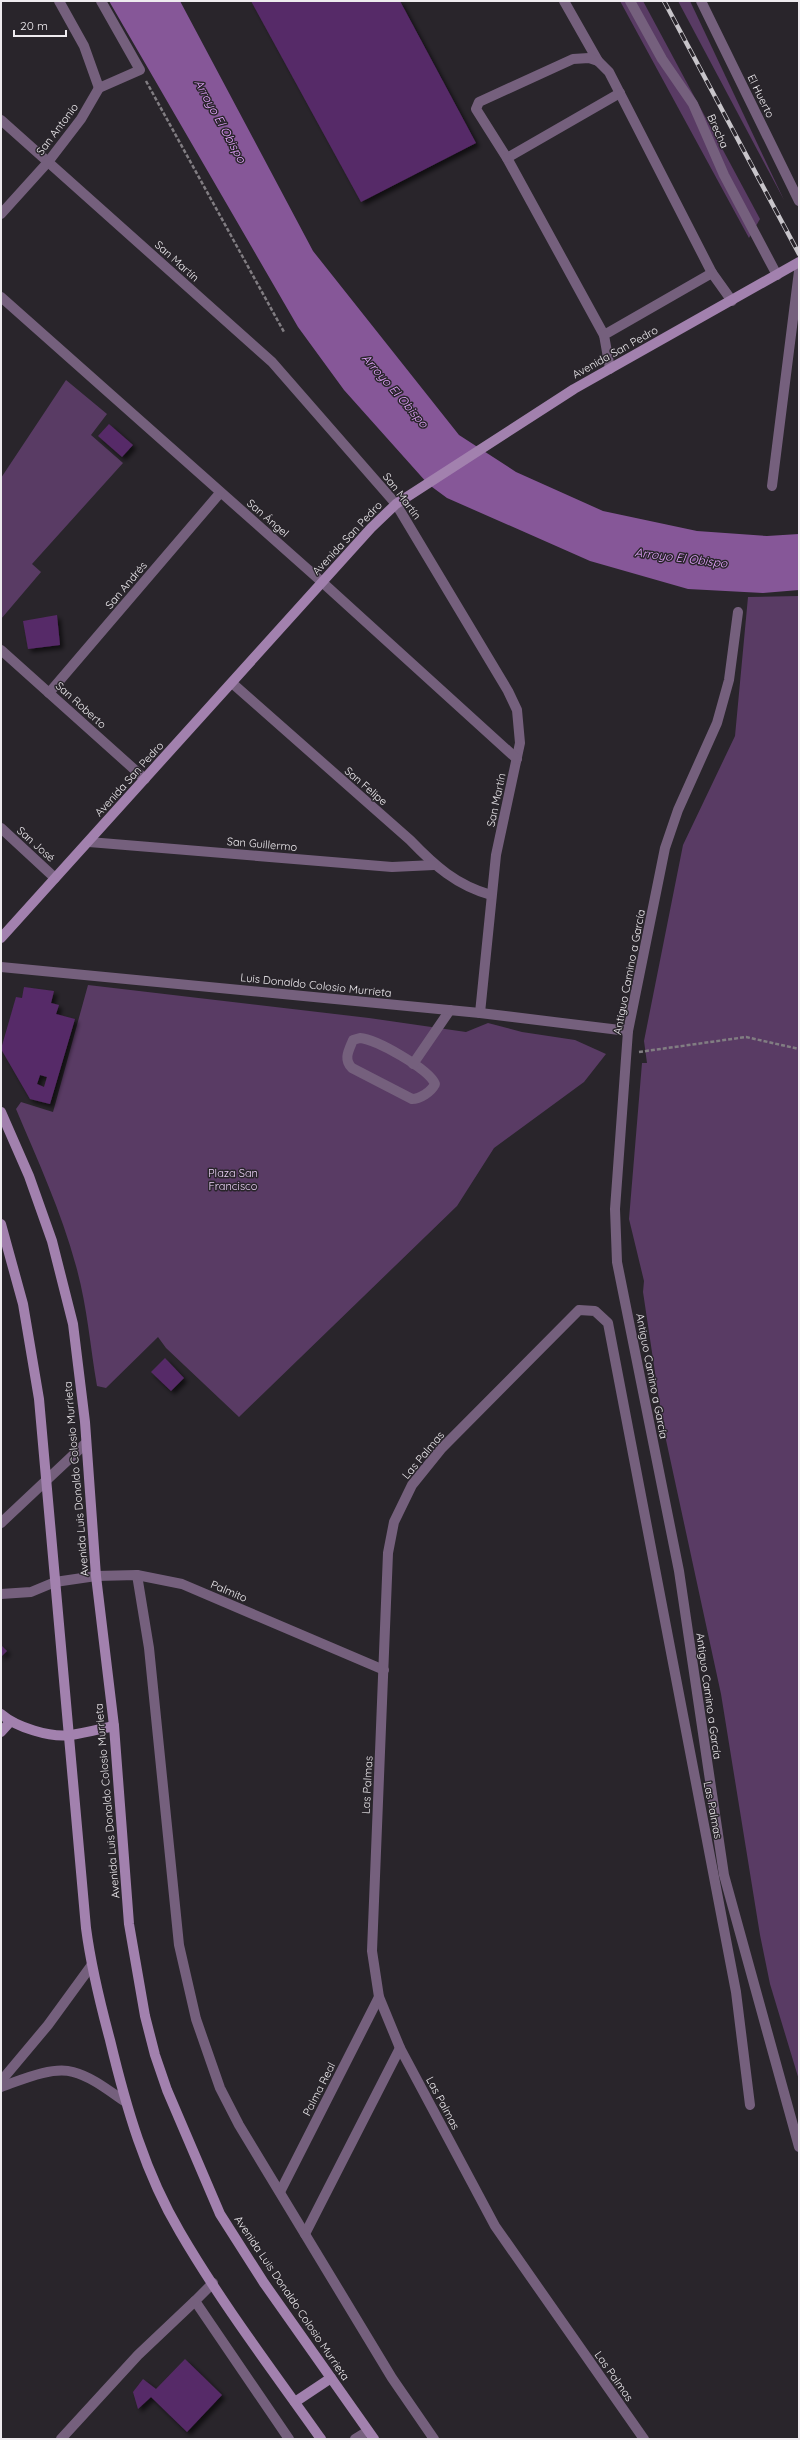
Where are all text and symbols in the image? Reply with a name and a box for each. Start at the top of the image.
scale bar [14,12,66,38]
text: 20 m [20,18,48,33]
street label: El Huerto [744,72,778,120]
water label: Arroyo El Obispo [191,76,250,166]
street label: San Antonio [33,100,81,158]
street label: Brecha [704,112,732,150]
street label: San Martín [152,238,202,284]
street label: Avenida San Pedro [570,322,661,381]
water label: Arroyo El Obispo [359,351,432,431]
street label: San Martín [380,470,424,522]
street label: San Ángel [244,496,292,540]
street label: Avenida San Pedro [309,498,385,578]
water label: Arroyo El Obispo [634,544,729,571]
street label: San Andrés [102,558,150,612]
street label: San Roberto [53,679,110,732]
street label: Avenida San Pedro [92,738,167,819]
street label: San Felipe [342,764,390,808]
street label: San Martín [483,772,509,828]
street label: San José [14,823,58,865]
street label: San Guillermo [226,834,298,854]
street label: Antiguo Camino a García [610,908,648,1036]
street label: Luis Donaldo Colosio Murrieta [240,970,392,1000]
park label: Plaza San Francisco [208,1166,258,1193]
street label: Antiguo Camino a García [633,1312,671,1440]
street label: Avenida Luis Donaldo Colosio Murrieta [60,1381,92,1577]
street label: Las Palmas [399,1428,447,1482]
street label: Palmito [209,1577,250,1605]
street label: Antiguo Camino a García [693,1632,725,1760]
street label: Avenida Luis Donaldo Colosio Murrieta [91,1703,123,1899]
street label: Las Palmas [358,1756,376,1814]
street label: Las Palmas [701,1780,725,1840]
street label: Palma Real [300,2060,338,2118]
street label: Las Palmas [423,2074,463,2132]
street label: Avenida Luis Donaldo Colosio Murrieta [231,2213,353,2383]
street label: Las Palmas [592,2348,636,2404]

